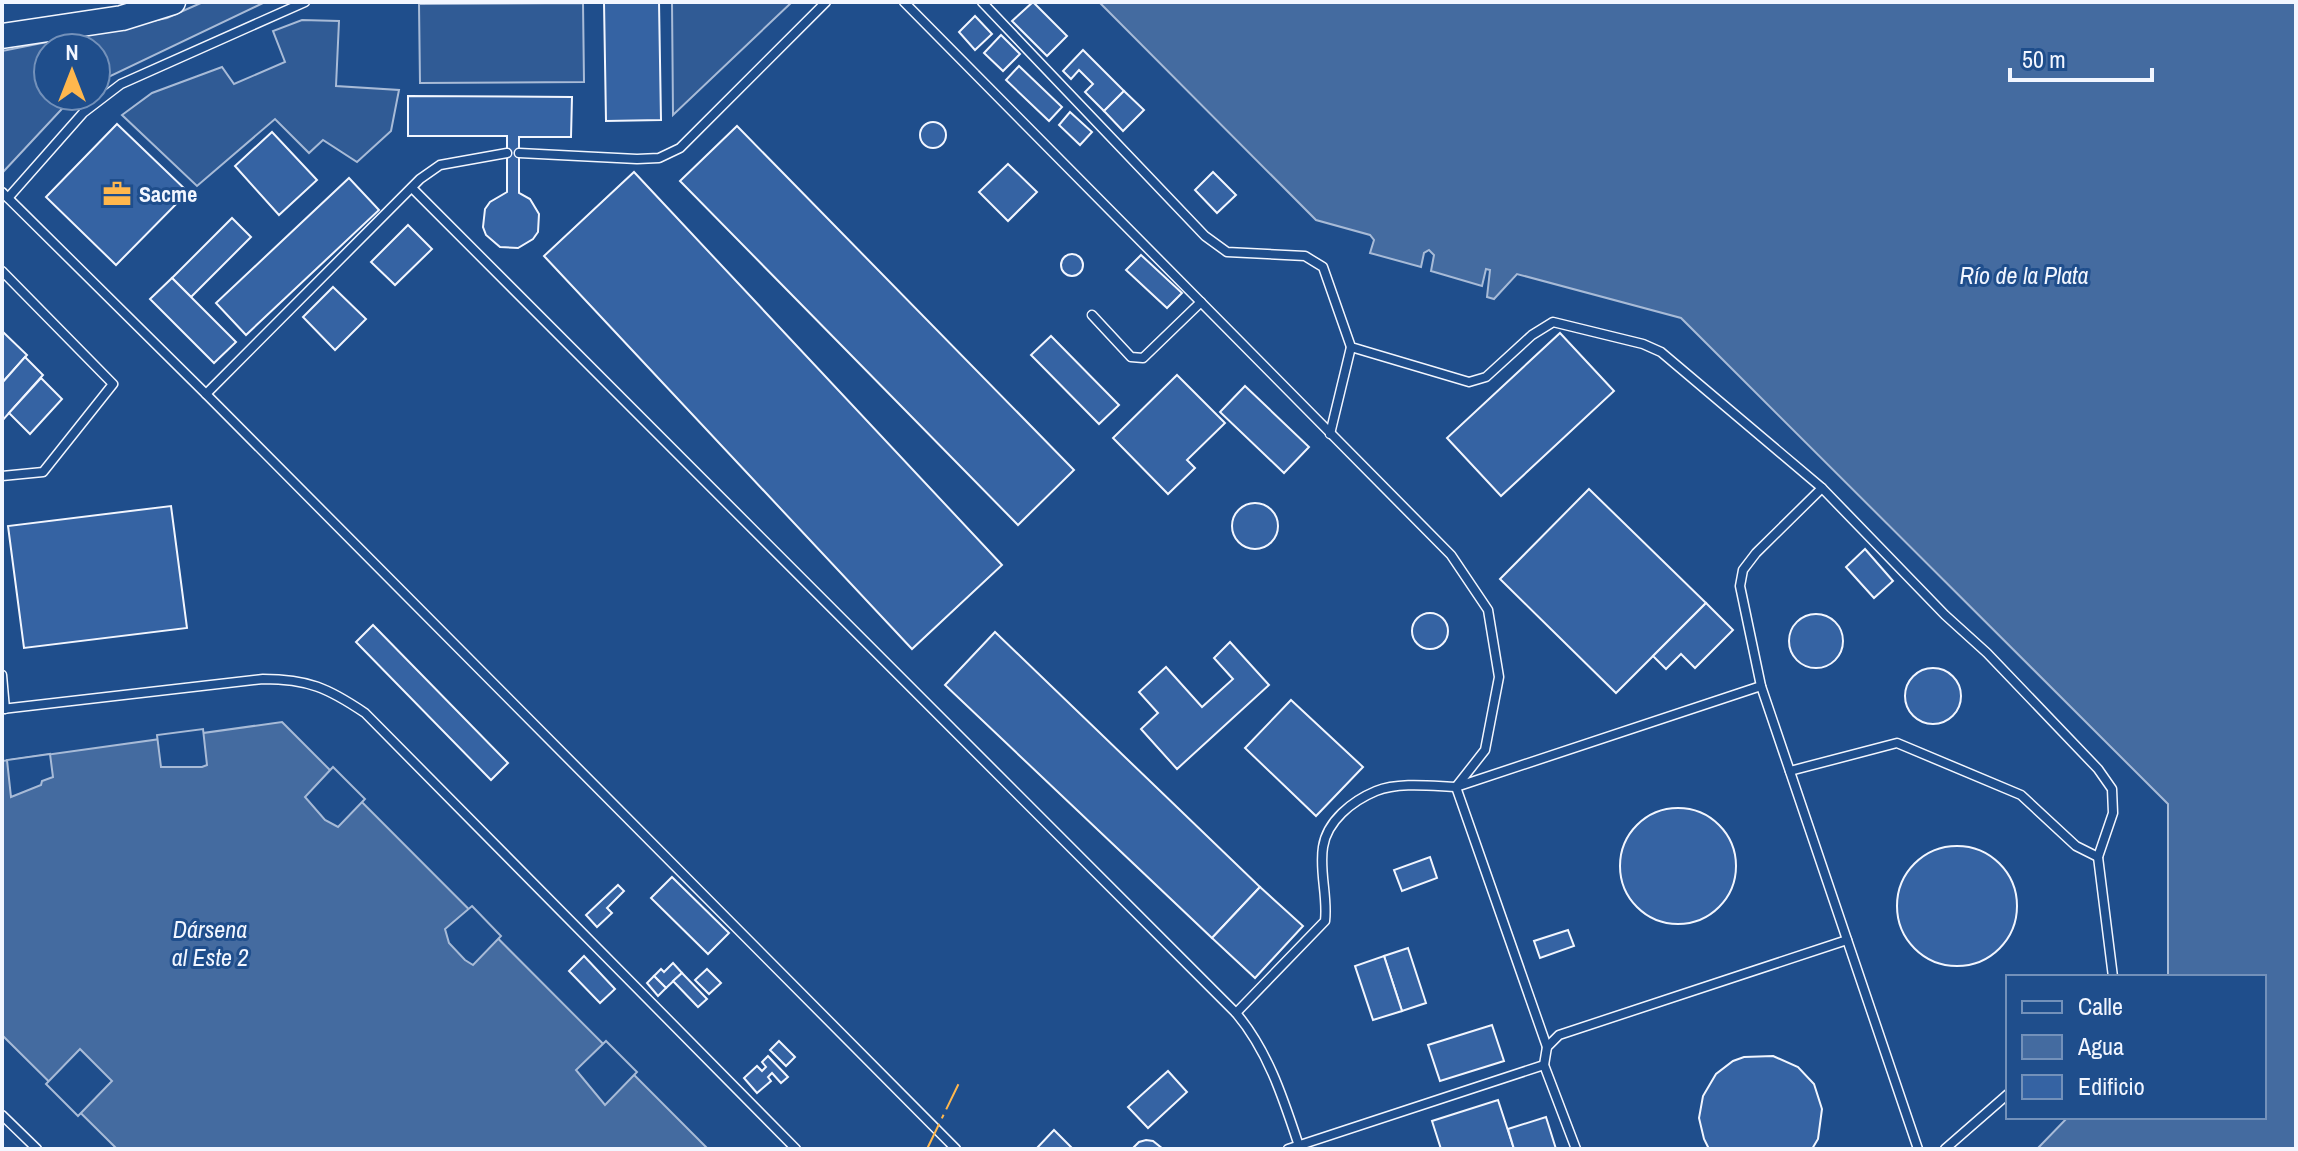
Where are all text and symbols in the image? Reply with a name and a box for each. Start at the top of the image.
north arrow [32,32,112,112]
scale bar [2010,32,2152,82]
text: N [65,37,79,67]
text: 50 m [2022,43,2066,75]
office icon: Sacme [102,179,132,209]
place label: Sacme [139,179,197,209]
water label: Río de la Plata [1959,259,2089,291]
water label: Dársena al Este 2 [172,913,248,973]
legend [2006,975,2266,1119]
text: Calle [2078,990,2123,1022]
text: Agua [2077,1030,2124,1062]
text: Edificio [2078,1070,2145,1102]

